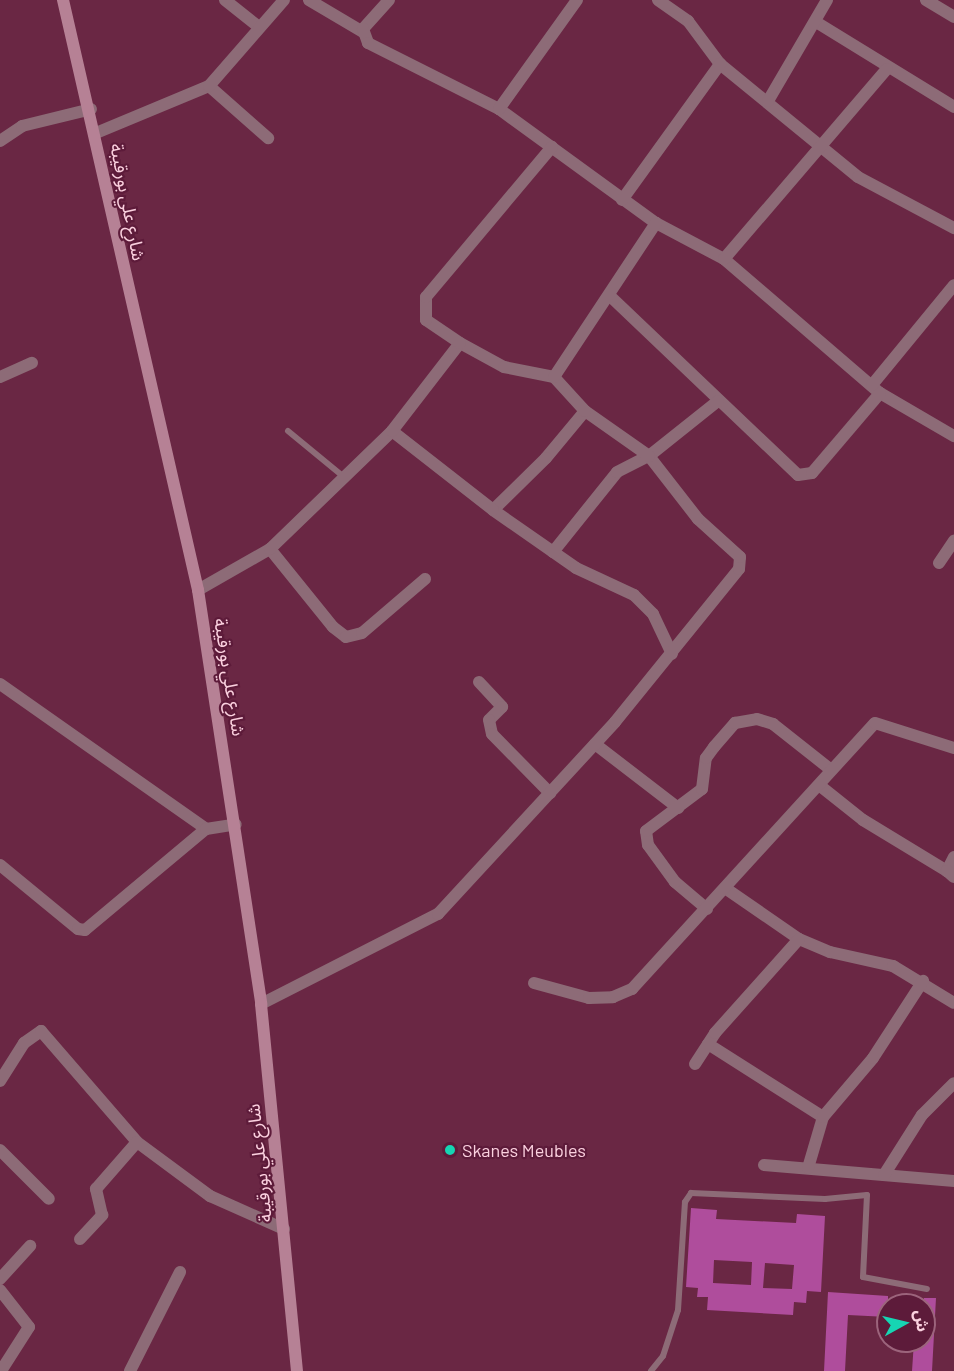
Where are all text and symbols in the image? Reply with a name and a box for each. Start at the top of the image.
street label: شارع علي بورقيبة [106,141,150,263]
street label: شارع علي بورقيبة [210,617,250,737]
street label: شارع علي بورقيبة [242,1103,276,1223]
place label: Skanes Meubles [462,1139,586,1161]
marker: Skanes Meubles [443,1143,457,1157]
north arrow [876,1293,936,1353]
text: ش [911,1309,933,1333]

